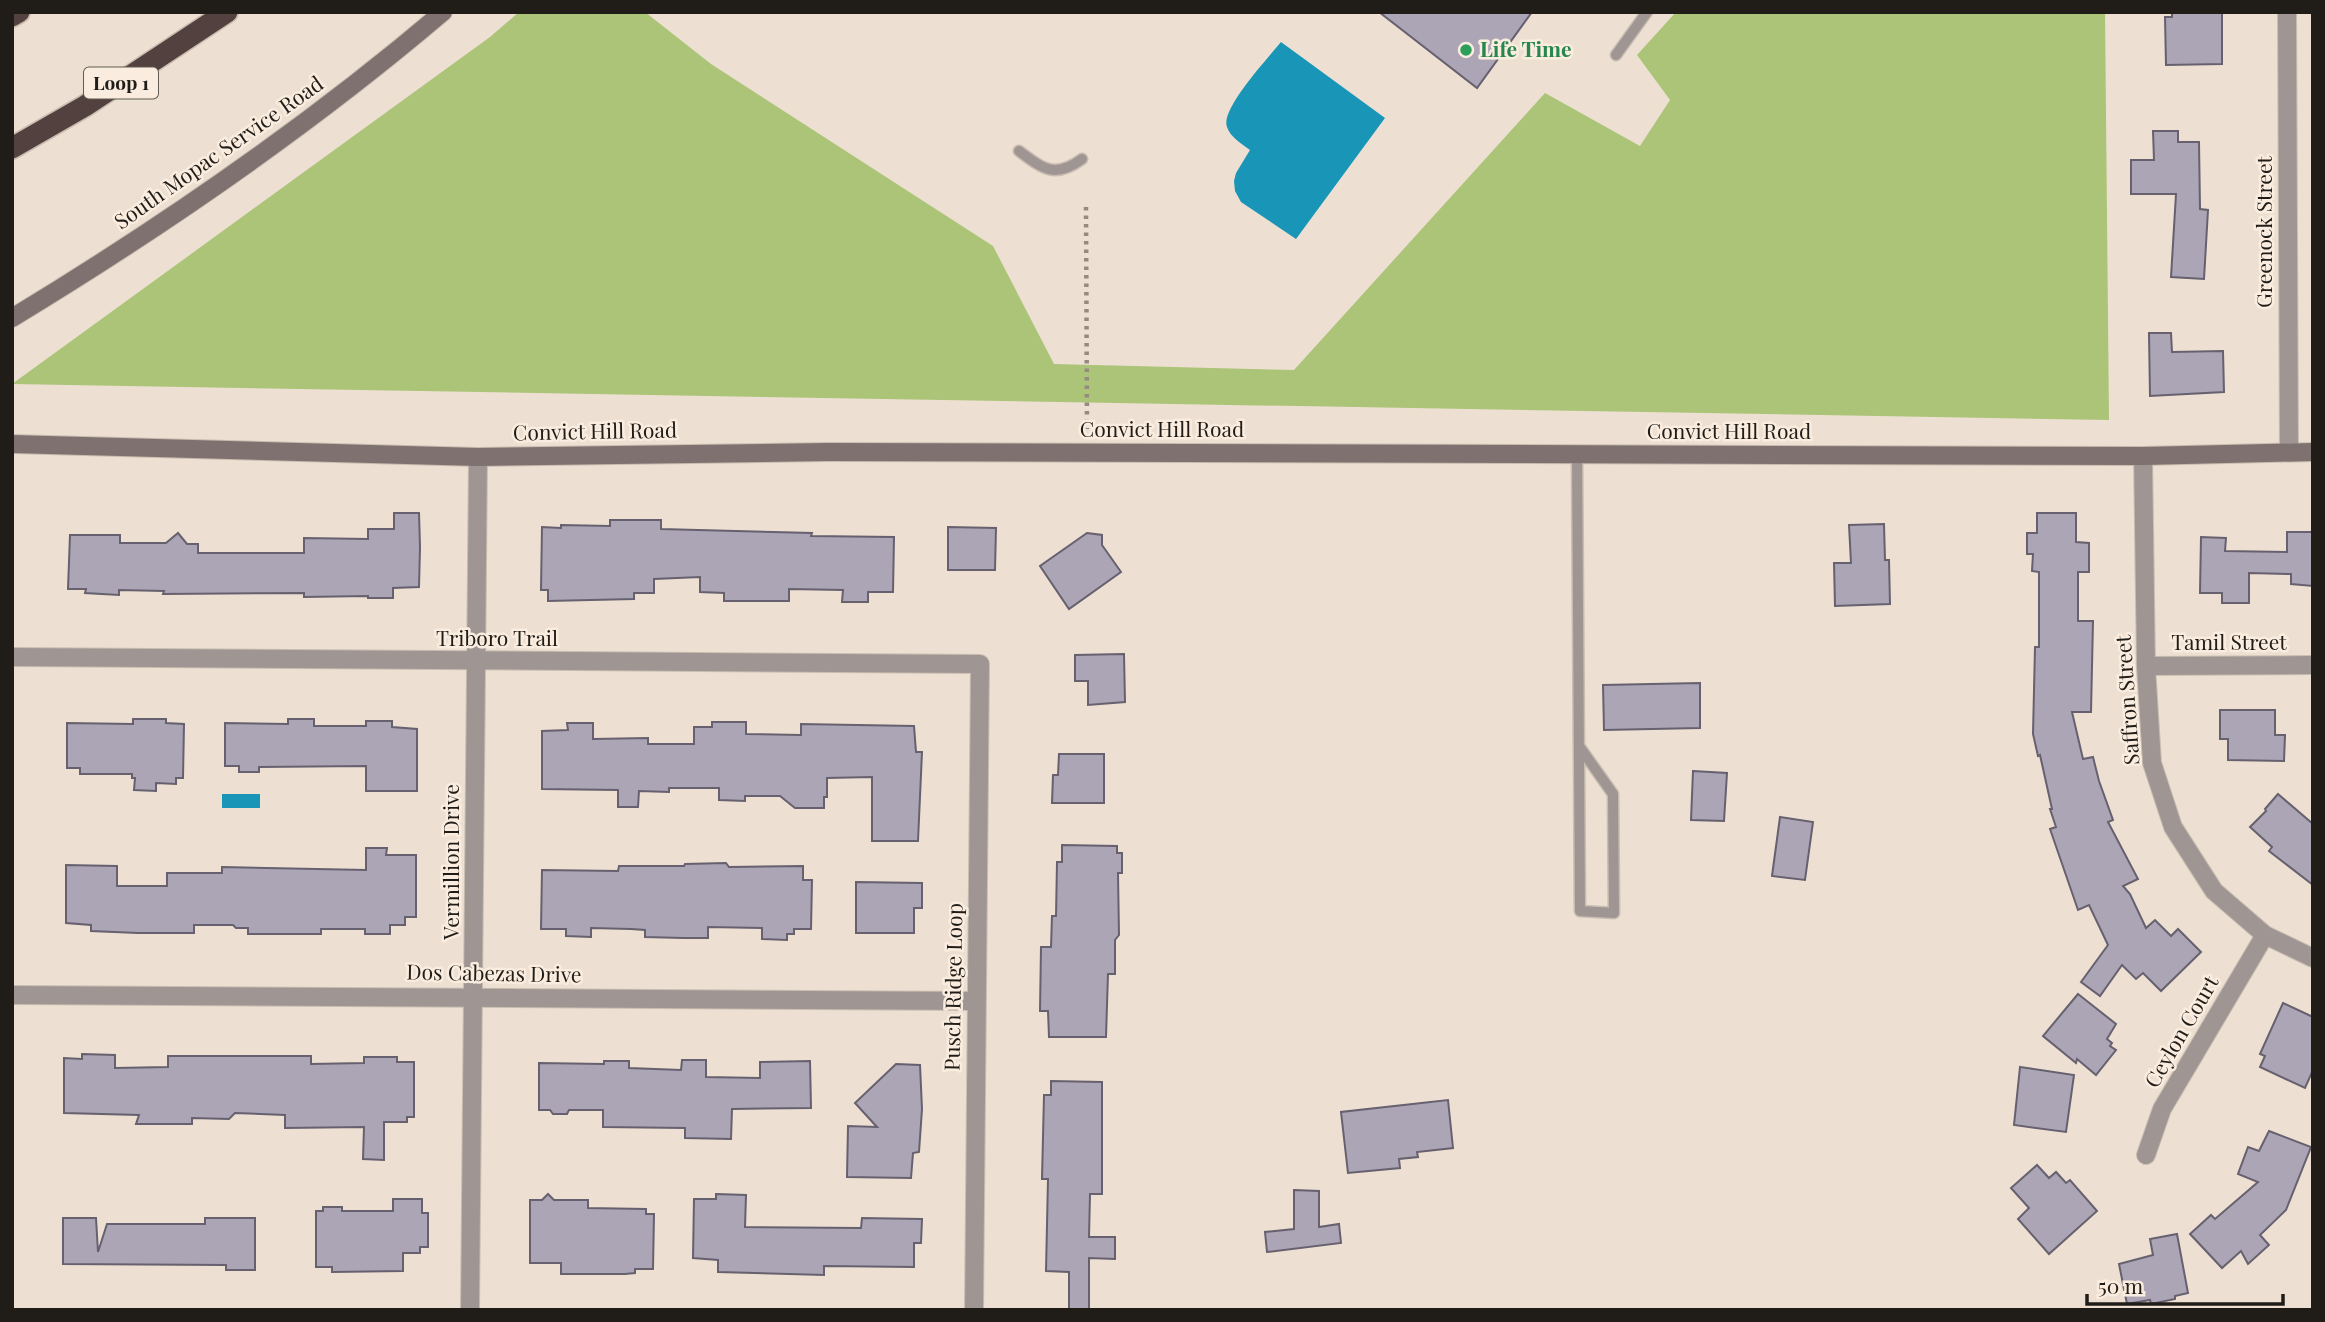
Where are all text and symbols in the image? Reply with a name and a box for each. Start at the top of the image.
place label: Life Time [1480,34,1572,62]
marker: Life Time [1458,42,1474,58]
road number: Loop 1 [84,68,158,99]
street label: South Mopac Service Road [108,68,328,234]
street label: Greenock Street [2249,155,2277,308]
street label: Convict Hill Road [1080,414,1244,442]
street label: Convict Hill Road [513,415,677,445]
street label: Convict Hill Road [1647,416,1811,444]
street label: Triboro Trail [436,623,558,651]
street label: Tamil Street [2171,627,2287,655]
street label: Saffron Street [2107,634,2145,766]
street label: Vermillion Drive [436,784,464,941]
street label: Pusch Ridge Loop [937,903,967,1071]
street label: Dos Cabezas Drive [406,956,582,988]
street label: Ceylon Court [2137,969,2224,1092]
scale bar [2087,1262,2283,1306]
text: 50 m [2098,1271,2144,1299]

